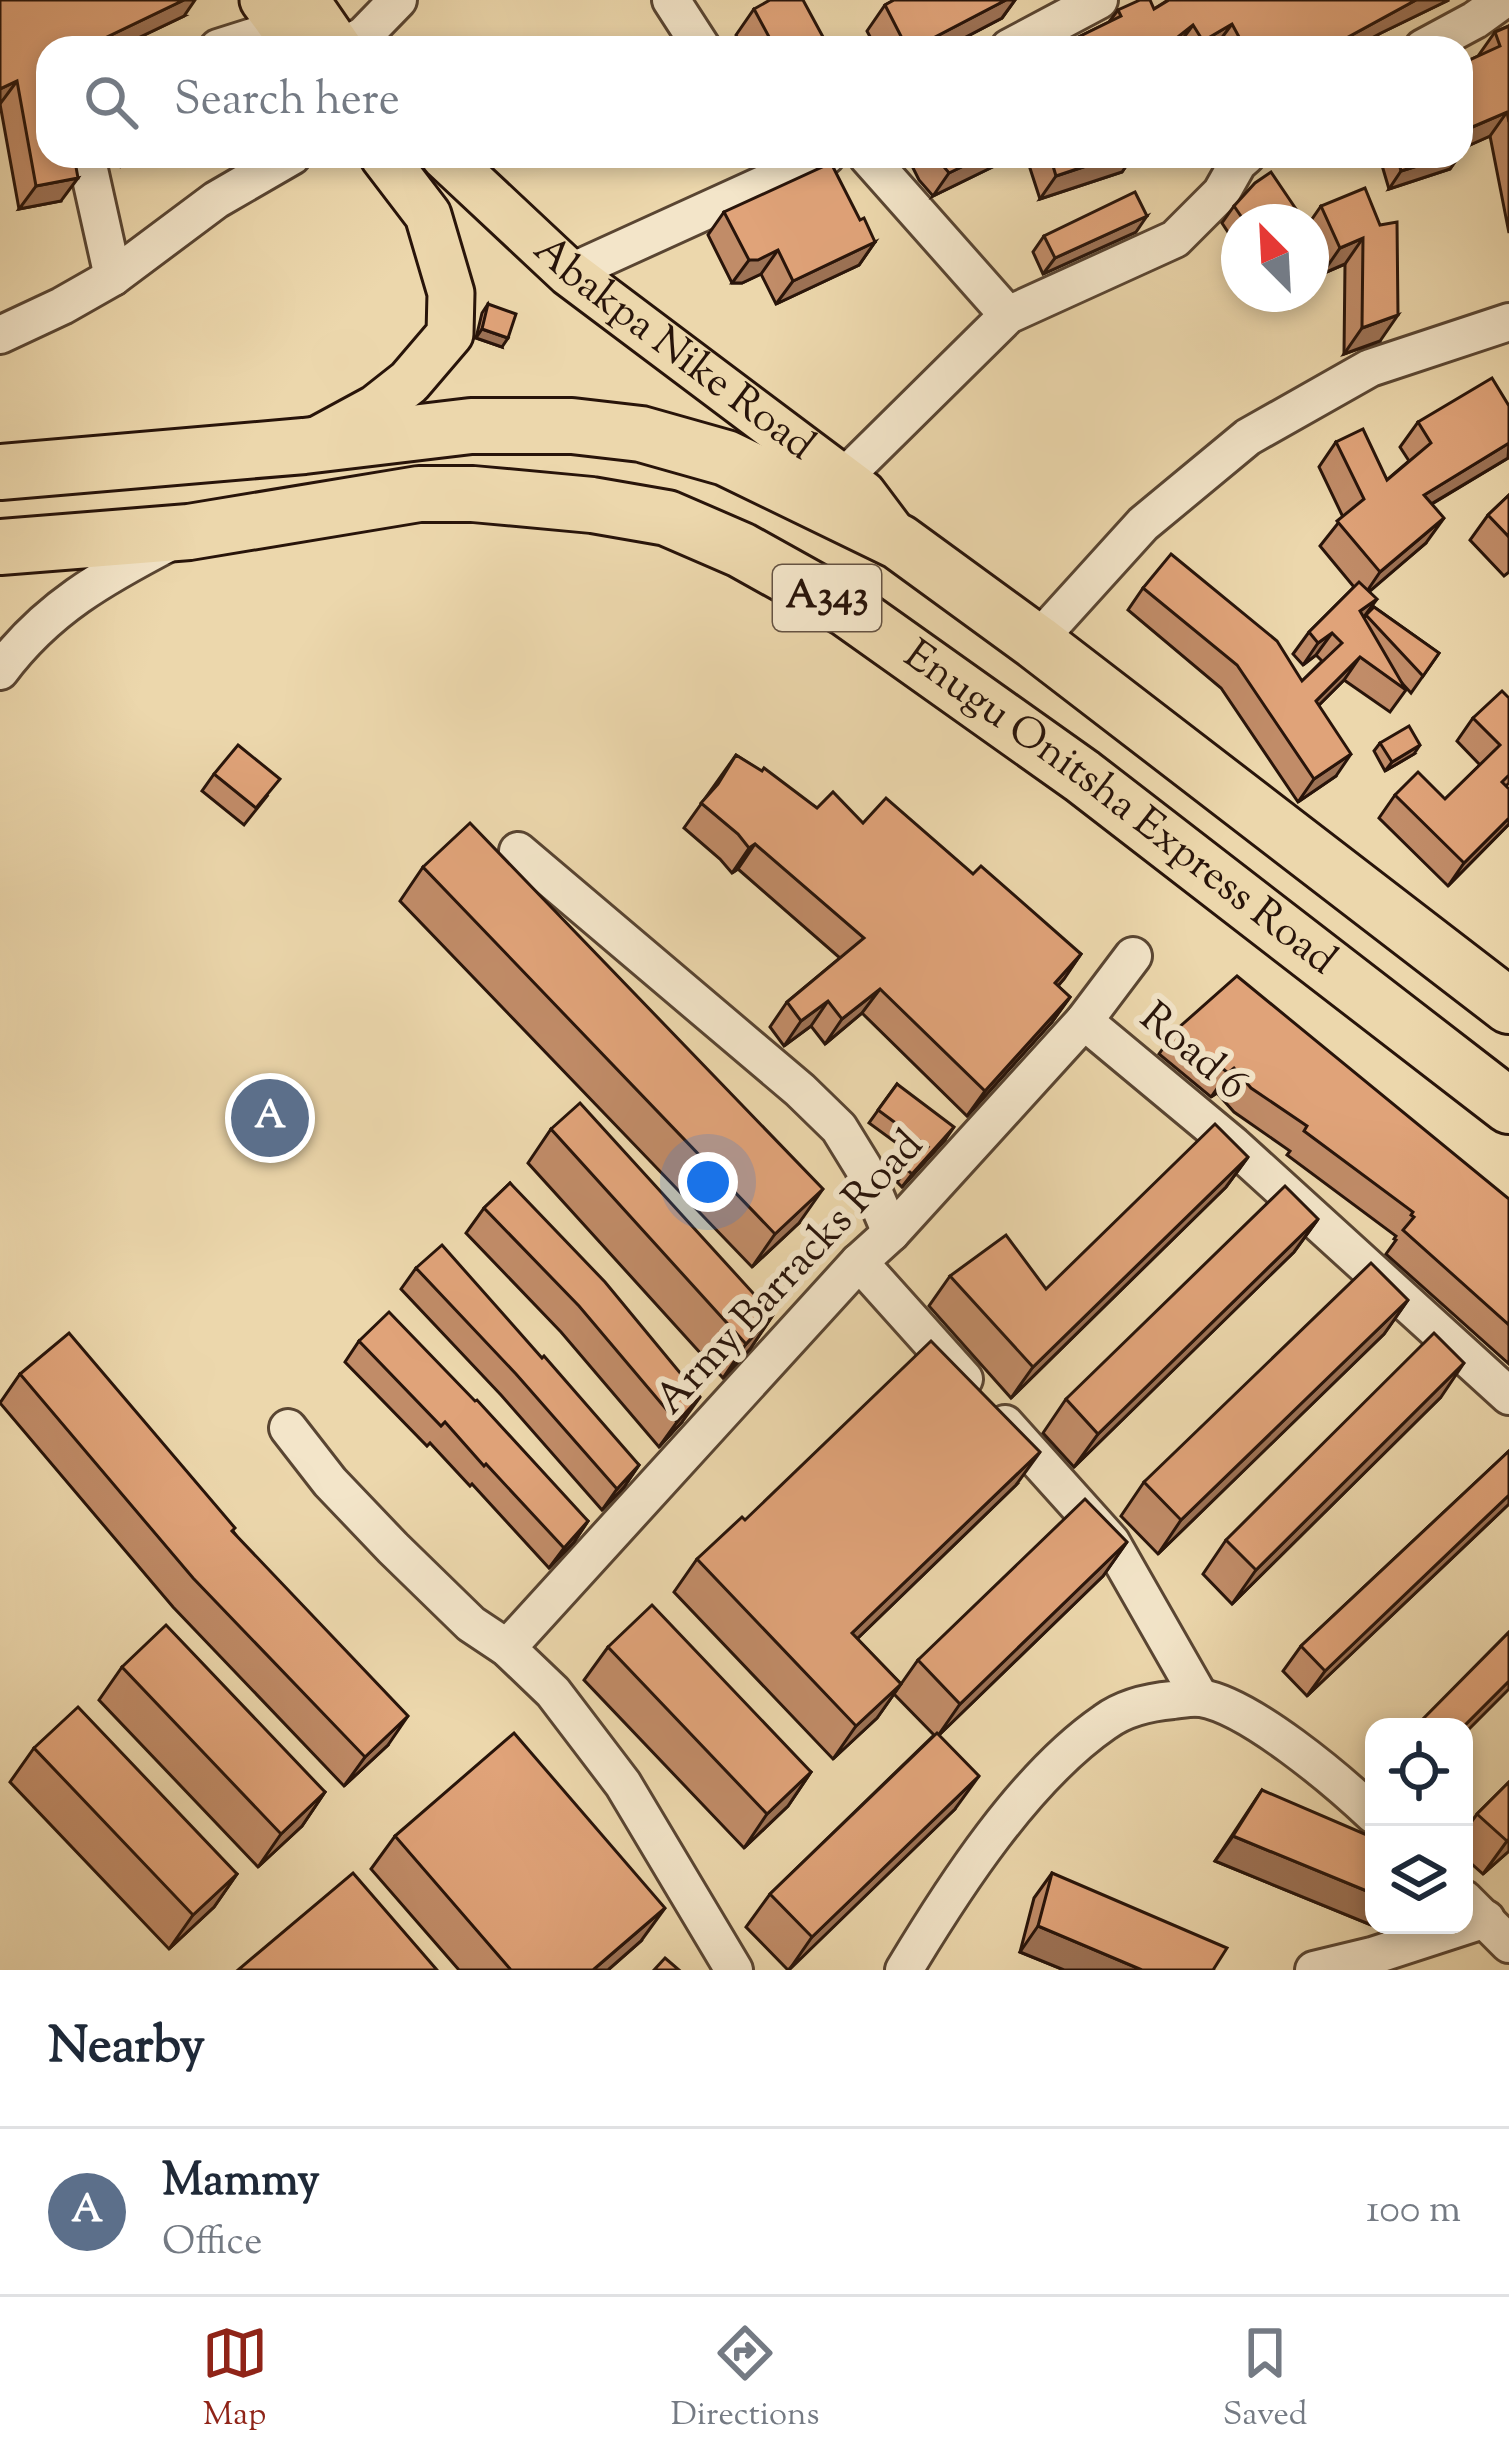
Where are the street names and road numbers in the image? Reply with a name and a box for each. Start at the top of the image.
street label: Abakpa Nike Road [518,223,826,477]
road number: A343 [773,565,881,631]
street label: Enugu Onitsha Express Road [890,628,1348,991]
street label: Road 6 [1125,990,1259,1116]
street label: Army Barracks Road [643,1118,939,1430]

